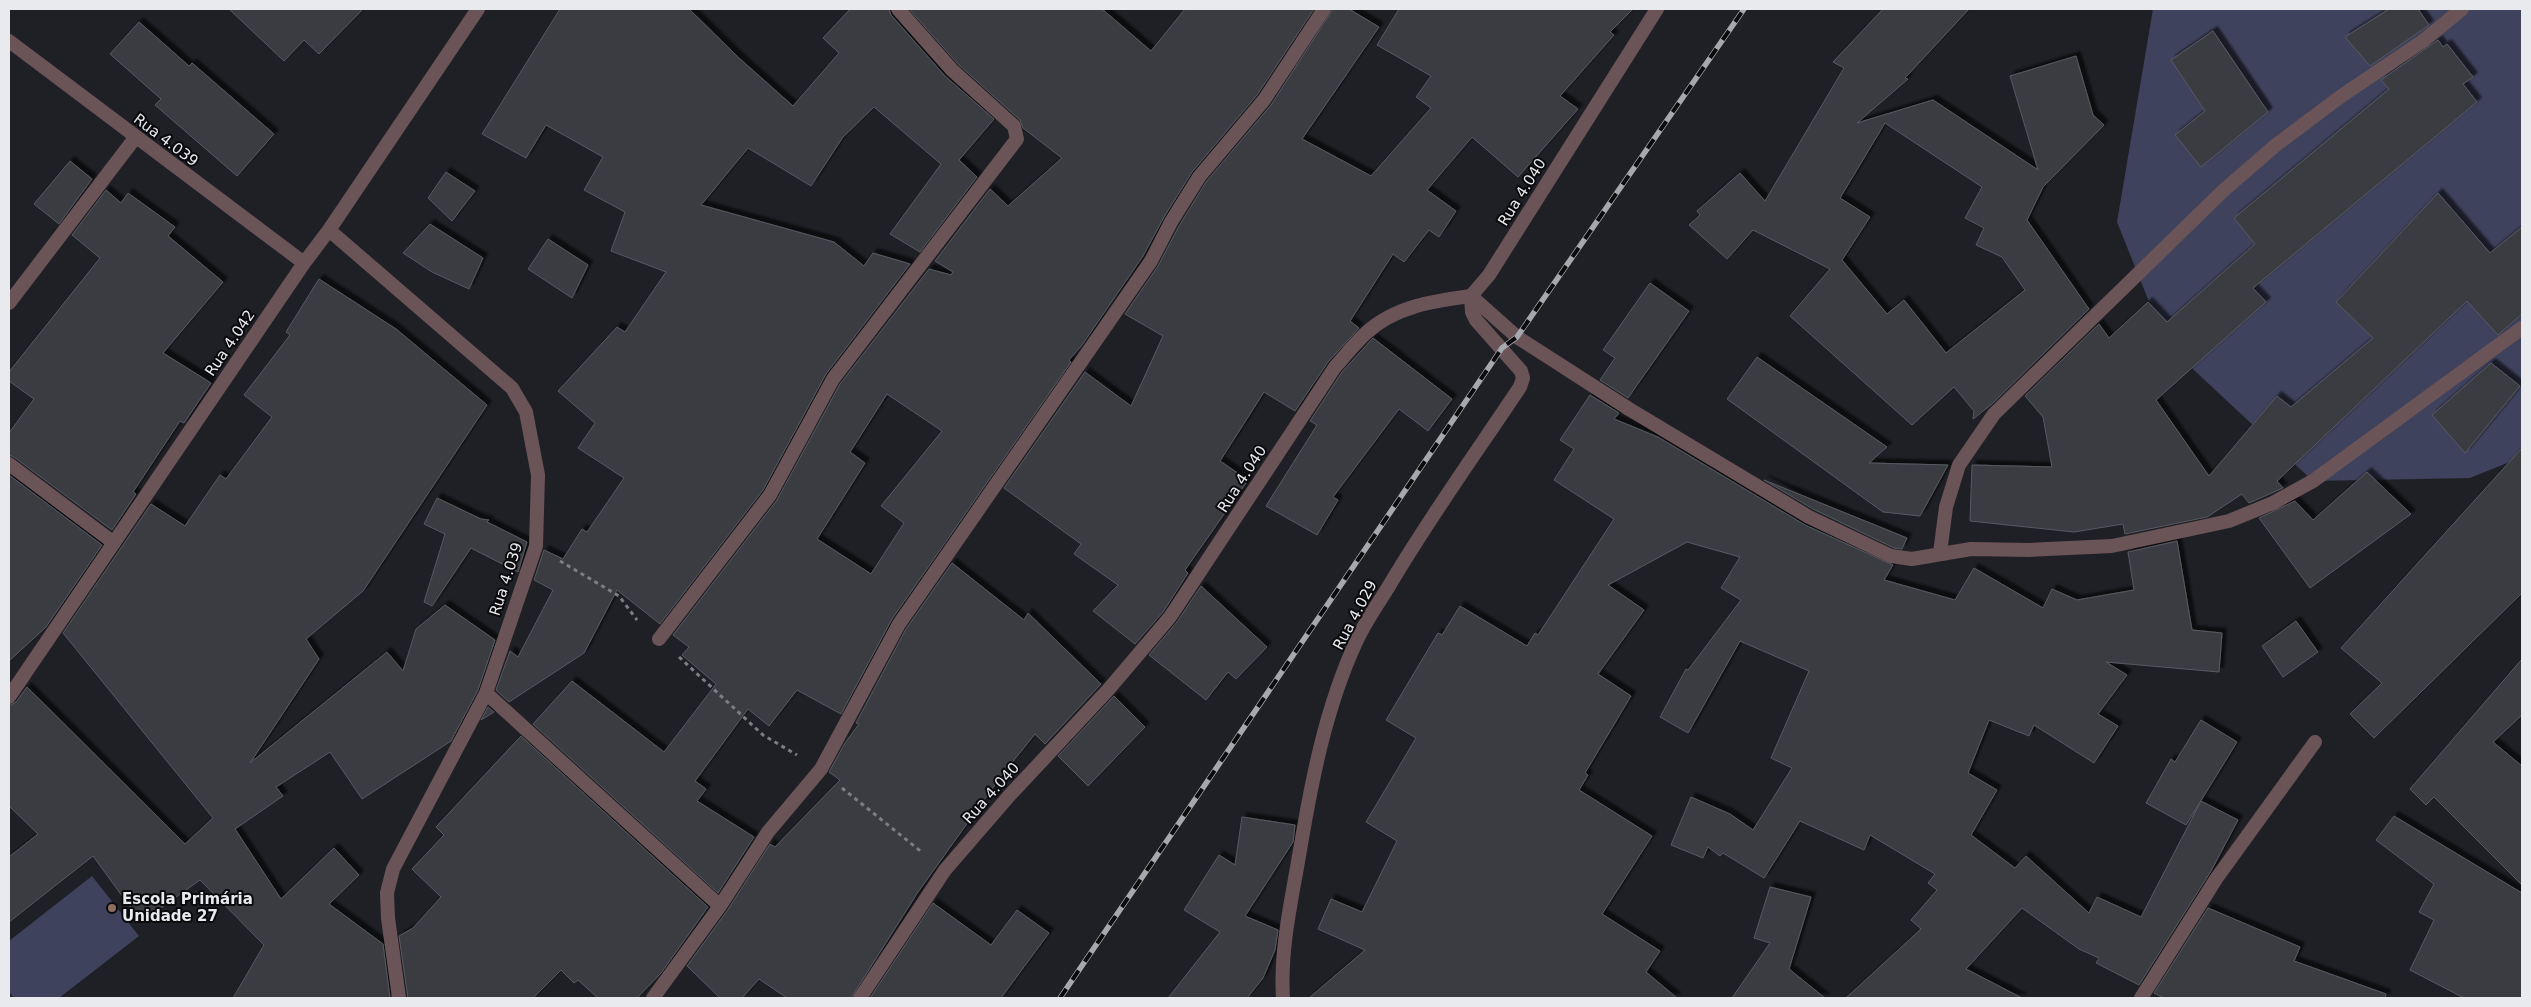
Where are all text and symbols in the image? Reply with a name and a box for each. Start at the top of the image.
street label: Rua 4.039 [130,110,202,170]
street label: Rua 4.040 [1494,155,1550,229]
street label: Rua 4.042 [201,306,259,380]
street label: Rua 4.040 [1214,442,1270,516]
street label: Rua 4.039 [486,540,526,618]
street label: Rua 4.029 [1329,577,1381,653]
street label: Rua 4.040 [959,759,1023,827]
place label: Escola Primária Unidade 27 [122,890,253,925]
marker: Escola Primária Unidade 27 [106,902,118,914]

